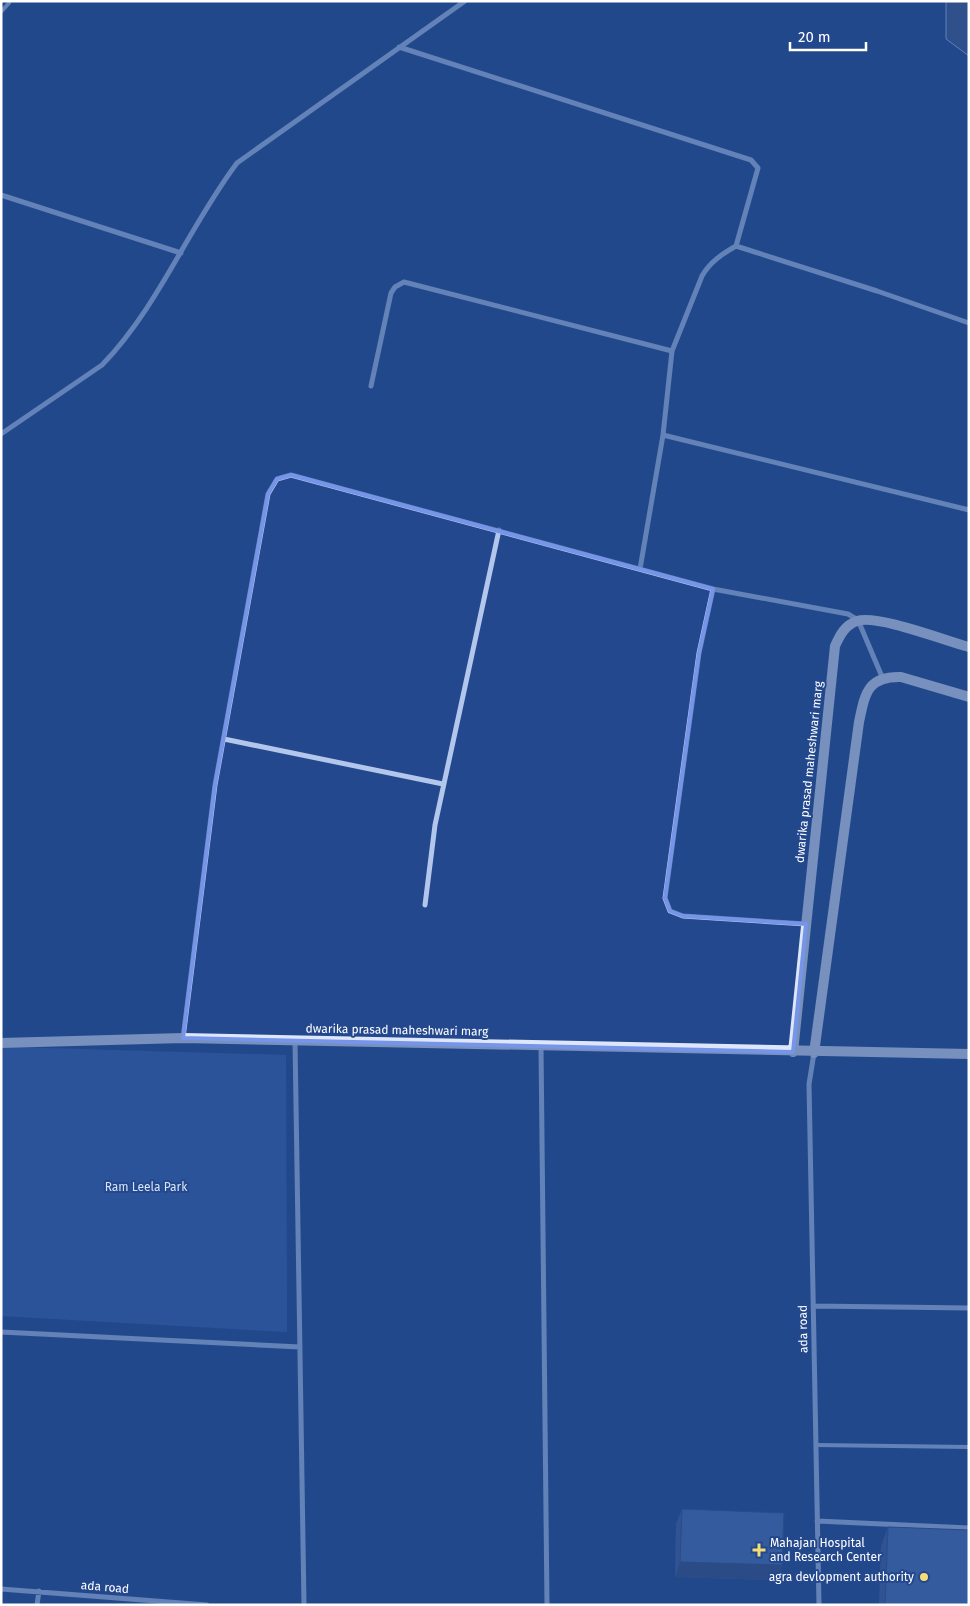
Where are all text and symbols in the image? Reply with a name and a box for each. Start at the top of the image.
scale bar [790,20,866,52]
text: 20 m [798,28,831,46]
street label: dwarika prasad maheshwari marg [792,680,826,864]
street label: dwarika prasad maheshwari marg [306,1021,489,1039]
park label: Ram Leela Park [105,1180,188,1194]
street label: ada road [796,1305,810,1353]
place label: Mahajan Hospital and Research Center [770,1536,882,1564]
marker: Mahajan Hospital and Research Center [752,1543,766,1557]
place label: agra devlopment authority [769,1570,914,1584]
marker: agra devlopment authority [918,1571,930,1583]
street label: ada road [80,1578,130,1596]

